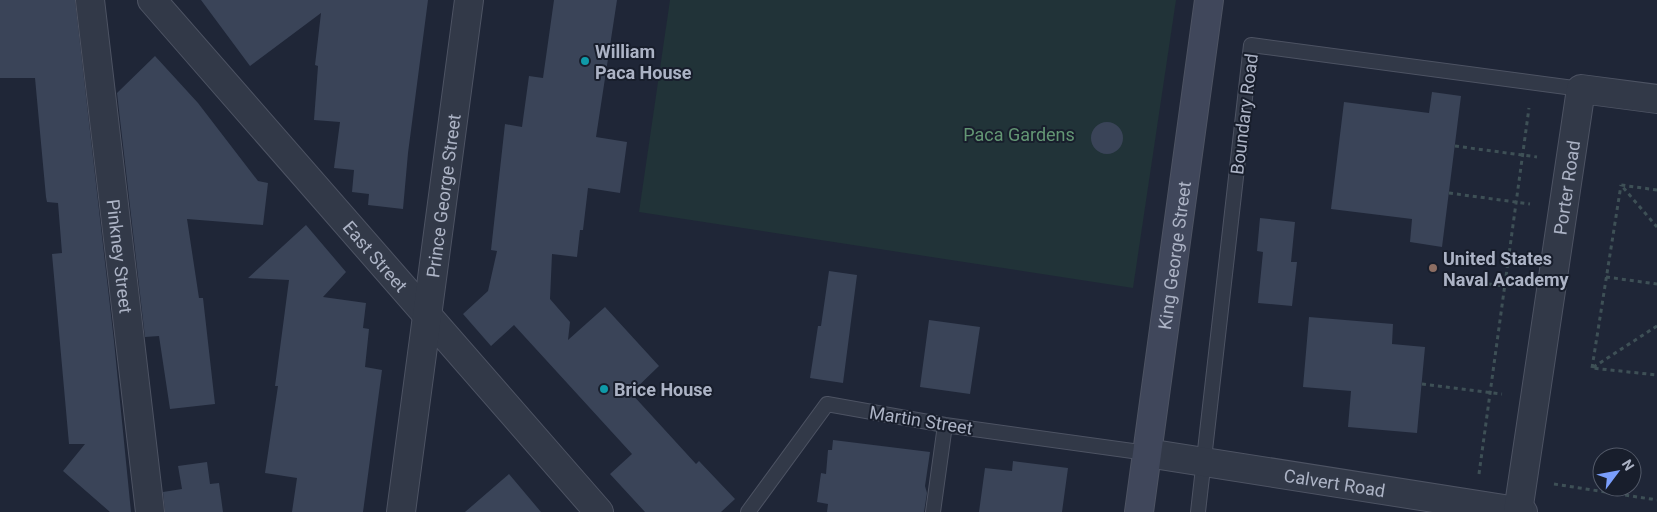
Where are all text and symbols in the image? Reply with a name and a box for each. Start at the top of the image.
place label: William Paca House [595,41,692,83]
street label: Boundary Road [1226,52,1262,176]
marker: William Paca House [579,55,591,67]
street label: Prince George Street [422,113,464,279]
park label: Paca Gardens [963,124,1075,145]
street label: Porter Road [1549,139,1584,236]
street label: King George Street [1154,180,1195,331]
street label: Pinkney Street [103,198,137,315]
street label: East Street [339,216,412,296]
place label: United States Naval Academy [1443,248,1570,290]
marker: United States Naval Academy [1427,262,1439,274]
place label: Brice House [614,379,713,400]
marker: Brice House [598,383,610,395]
street label: Martin Street [868,401,974,439]
north arrow [1592,447,1642,497]
text: N [1619,457,1637,474]
street label: Calvert Road [1283,464,1387,501]

